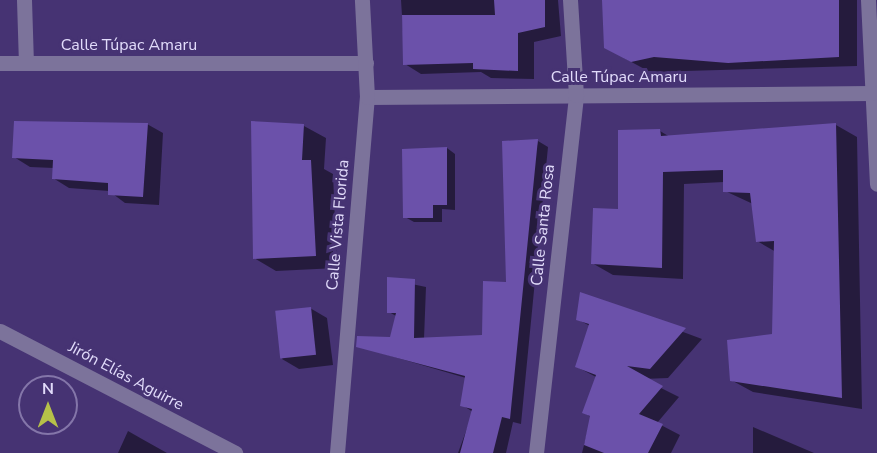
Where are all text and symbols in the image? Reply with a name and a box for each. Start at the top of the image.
street label: Calle Túpac Amaru [61,35,197,55]
street label: Calle Túpac Amaru [551,67,687,87]
street label: Calle Vista Florida [323,159,353,291]
street label: Calle Santa Rosa [527,163,559,287]
street label: Jirón Elías Aguirre [65,337,187,415]
north arrow [18,375,78,435]
text: N [42,378,54,400]

